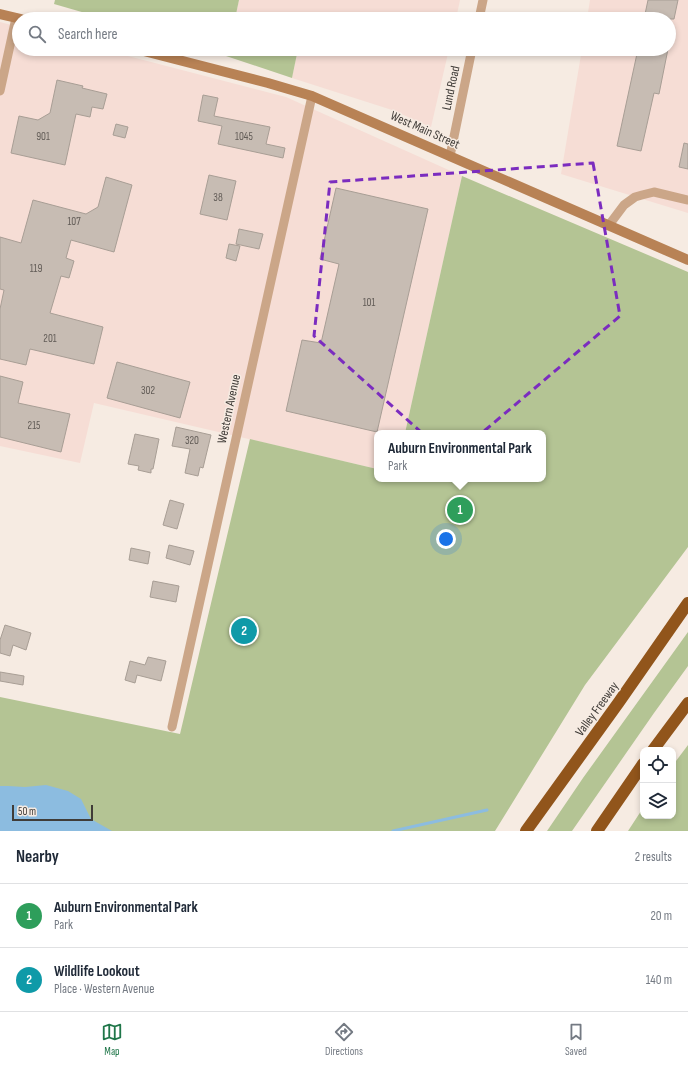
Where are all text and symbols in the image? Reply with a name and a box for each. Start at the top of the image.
search box [12,12,676,56]
icon: search [26,23,48,45]
text: Search here [58,25,118,44]
street label: Lund Road [439,64,463,112]
street label: West Main Street [388,108,462,152]
house number: 901 [36,130,50,143]
house number: 1045 [235,130,253,143]
house number: 38 [213,191,223,204]
house number: 107 [67,215,81,228]
house number: 119 [30,262,42,275]
house number: 101 [363,296,375,309]
house number: 201 [43,332,57,345]
street label: Western Avenue [214,373,244,445]
house number: 302 [141,384,155,397]
house number: 215 [28,419,40,432]
popup [374,430,546,482]
house number: 320 [185,434,199,447]
text: Auburn Environmental Park [388,439,532,458]
text: Park [388,458,407,474]
pin: 1 [447,495,473,525]
your location [436,529,456,549]
pin: 2 [231,616,257,646]
street label: Valley Freeway [572,679,622,739]
map controls [640,747,676,819]
button: locate [640,747,676,783]
button: layers [640,783,676,819]
scale bar [12,803,93,822]
text: 50 m [18,805,36,818]
text: Nearby [16,847,59,867]
text: 2 results [635,849,672,865]
text: Auburn Environmental Park [54,898,198,917]
text: 1 [26,908,32,924]
text: 20 m [650,908,672,924]
text: Park [54,917,73,933]
text: Wildlife Lookout [54,962,140,981]
text: 2 [26,972,32,988]
text: 140 m [646,972,672,988]
text: Place · Western Avenue [54,981,154,997]
tab: Map [101,1021,123,1058]
tab: Directions [325,1021,363,1058]
tab: Saved [565,1021,587,1058]

